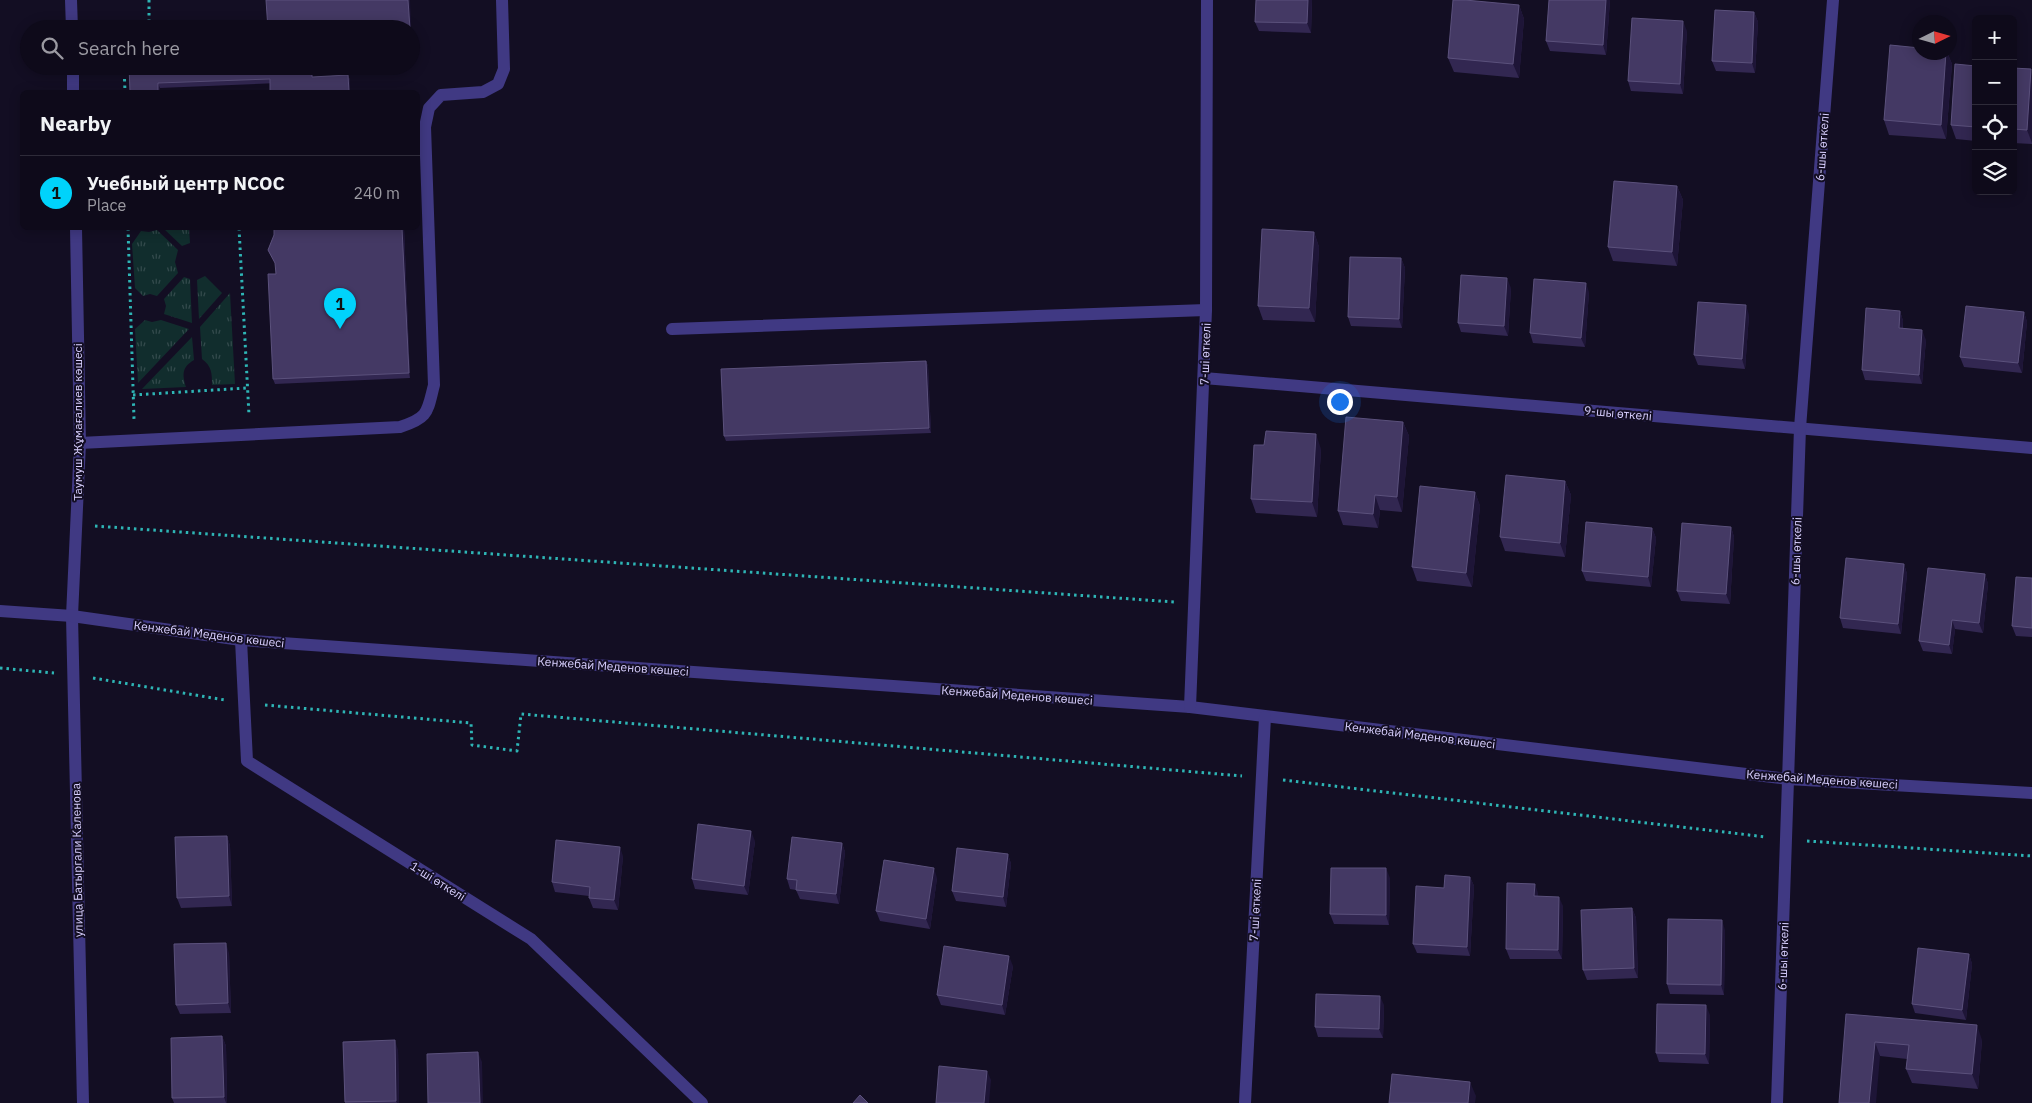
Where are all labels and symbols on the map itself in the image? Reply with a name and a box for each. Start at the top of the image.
north arrow [1912,15,1957,60]
street label: 6-шы өткелі [1812,113,1832,181]
pin: 1 [324,288,356,329]
street label: 7-ші өткелі [1196,323,1214,385]
street label: Таумуш Жұмағалиев көшесі [70,343,85,501]
your location [1327,389,1353,415]
street label: 9-шы өткелі [1583,403,1653,423]
street label: 6-шы өткелі [1787,517,1805,585]
street label: Кенжебай Меденов көшесі [133,617,285,651]
street label: Кенжебай Меденов көшесі [537,653,689,679]
street label: Кенжебай Меденов көшесі [941,682,1093,708]
street label: Кенжебай Меденов көшесі [1344,718,1496,752]
street label: Кенжебай Меденов көшесі [1746,766,1898,792]
street label: улица Батыргали Каленова [68,782,86,937]
street label: 1-ші өткелі [408,858,468,904]
street label: 7-ші өткелі [1246,878,1264,942]
street label: 6-шы өткелі [1774,922,1792,990]

